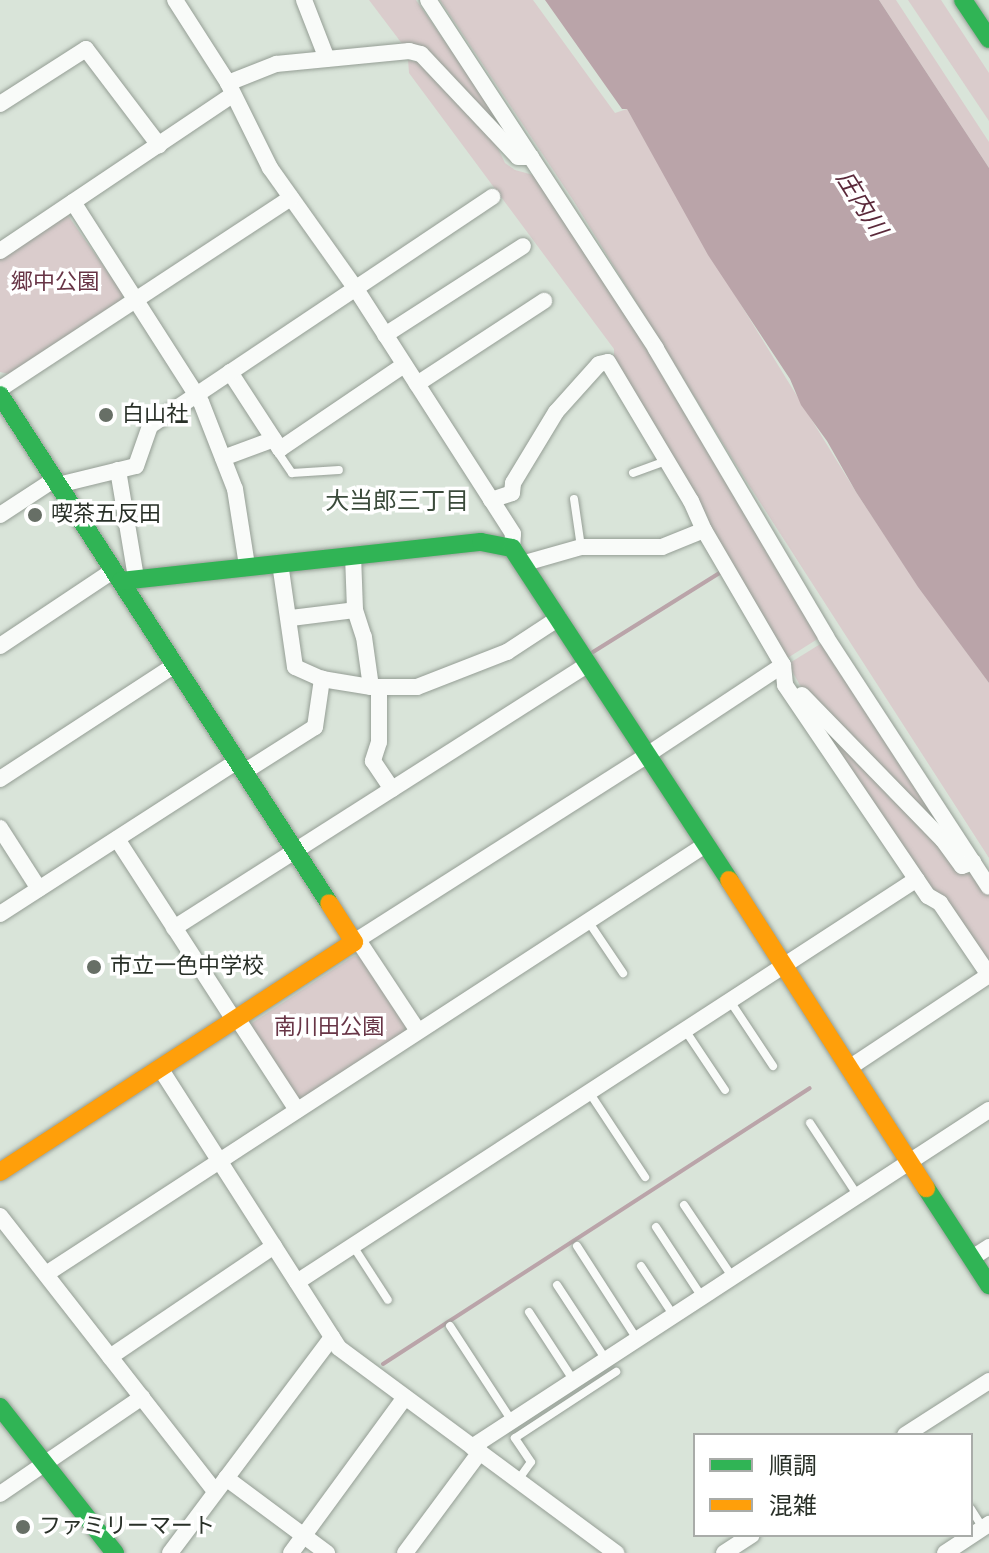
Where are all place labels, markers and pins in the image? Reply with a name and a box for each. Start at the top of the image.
place label: 白山社 [122,402,188,428]
marker: 白山社 [97,406,115,424]
place label: 喫茶五反田 [51,502,161,528]
marker: 喫茶五反田 [26,506,44,524]
place label: 市立一色中学校 [110,954,264,980]
marker: 市立一色中学校 [85,958,103,976]
place label: ファミリーマート [39,1514,215,1540]
marker: ファミリーマート [14,1518,32,1536]

